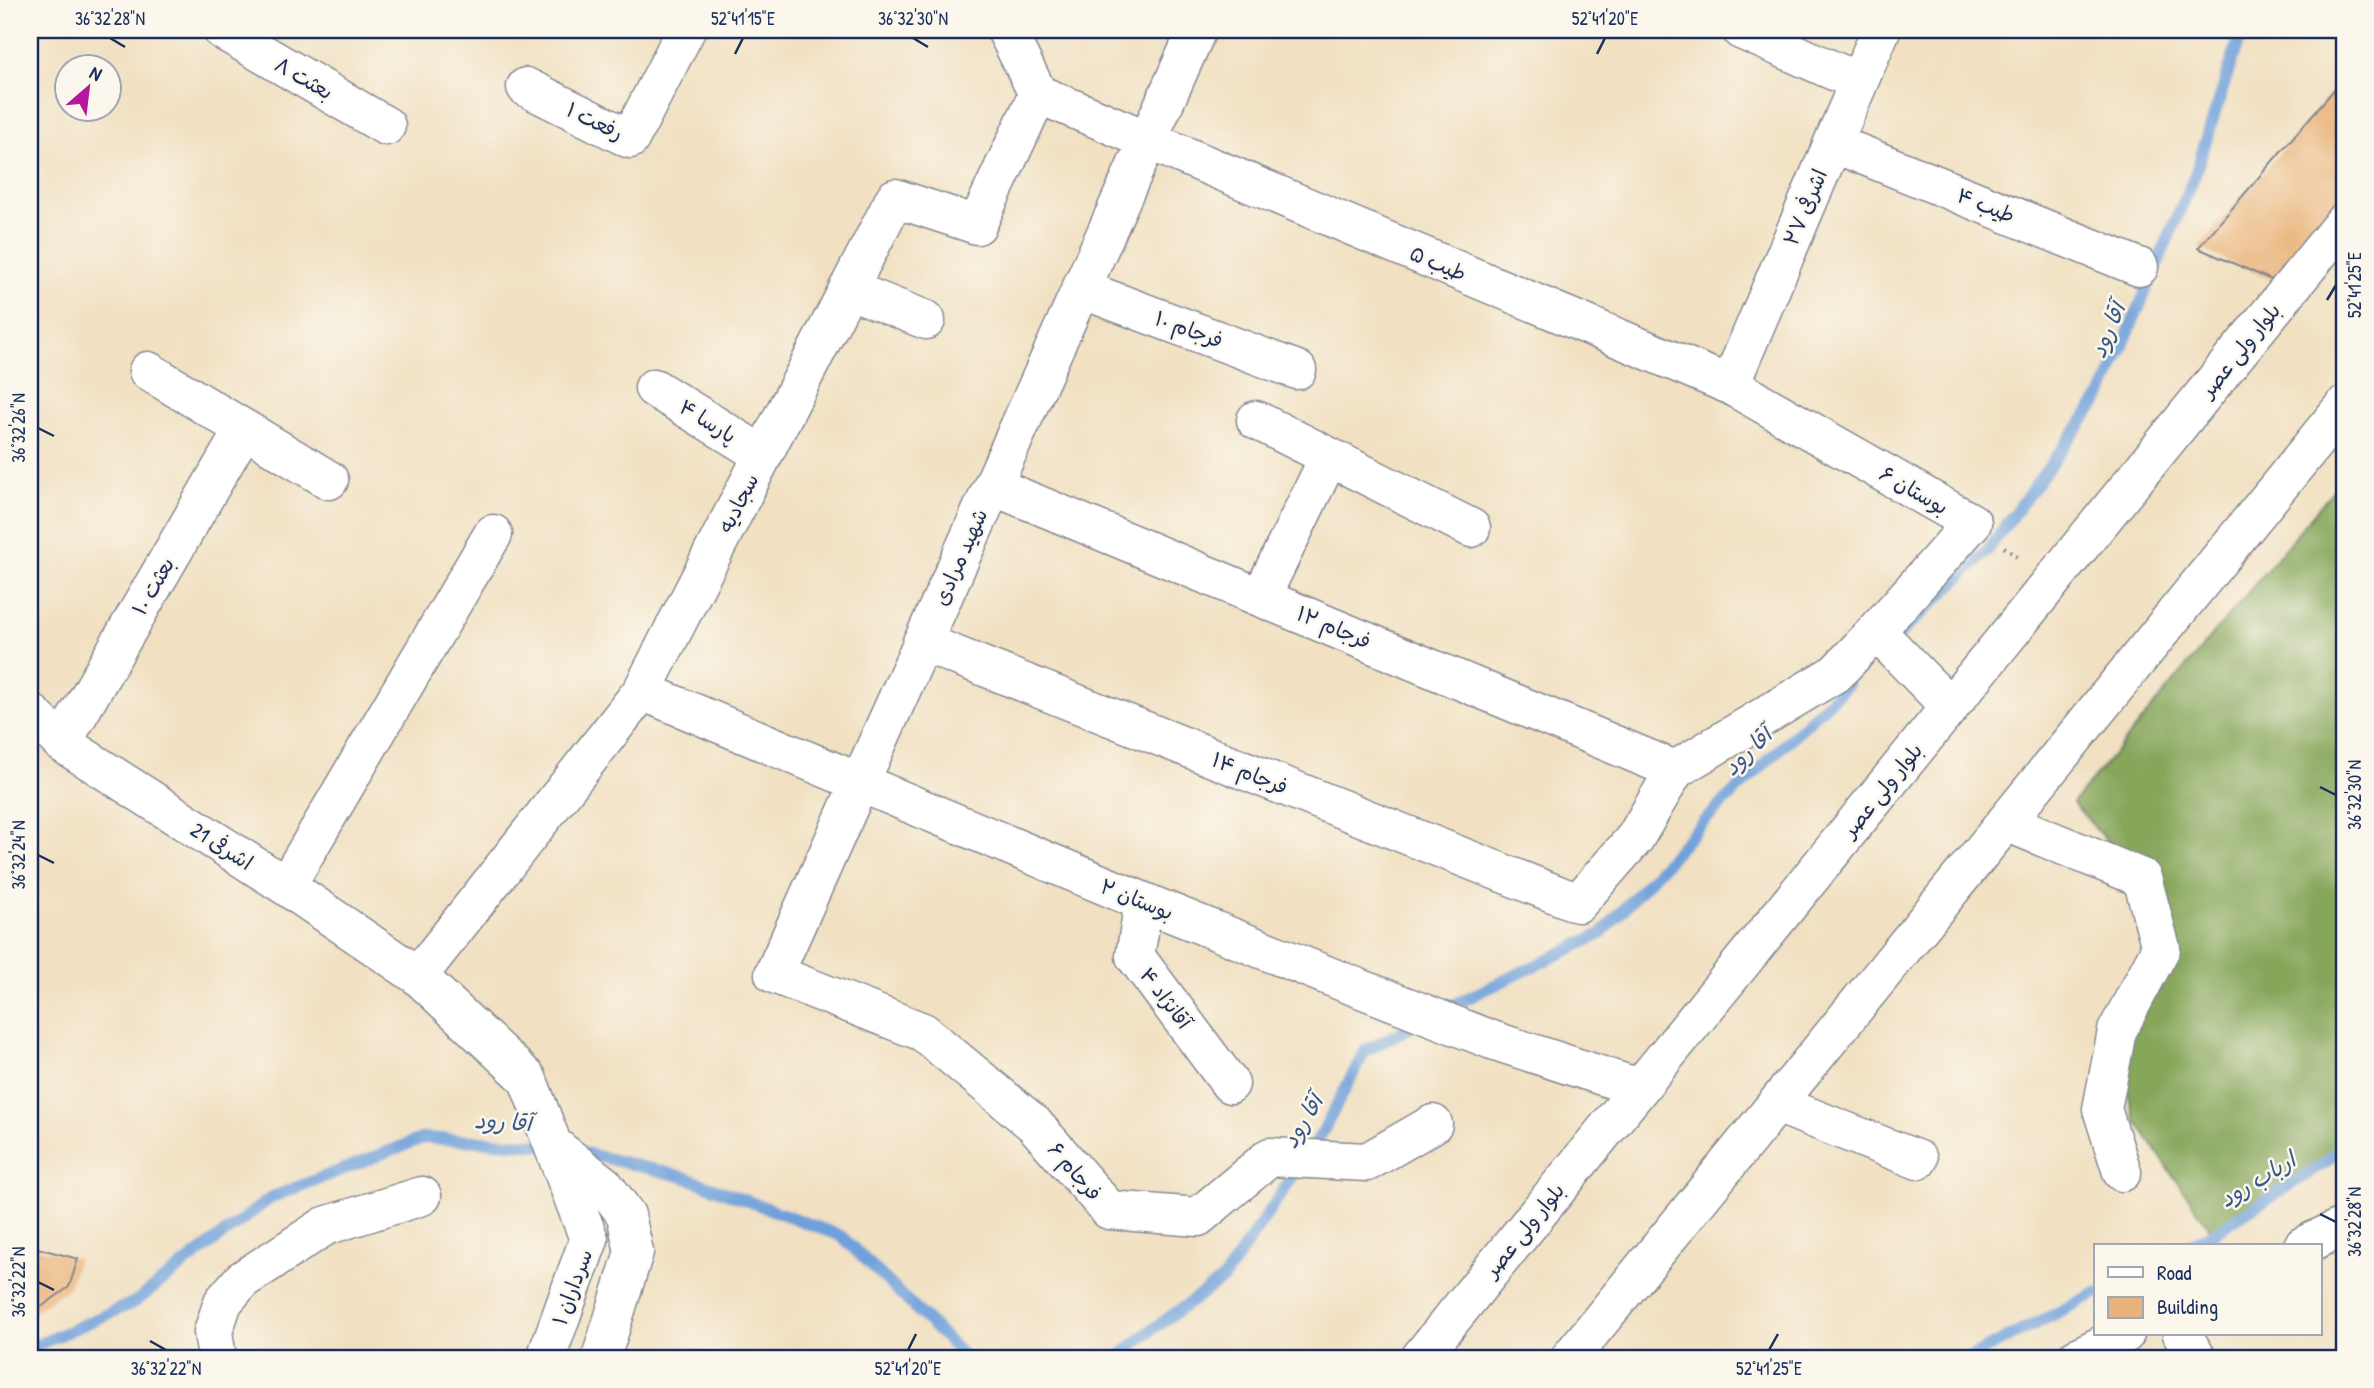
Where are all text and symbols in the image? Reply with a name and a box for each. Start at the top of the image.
text: 36°32'28"N [75,6,145,31]
text: 52°41'15"E [711,6,775,31]
text: 36°32'30"N [878,6,948,31]
text: 52°41'20"E [1572,6,1638,31]
street label: بعثت ۸ [269,50,339,106]
north arrow [52,52,122,122]
text: N [85,59,107,87]
street label: رفعت ۱ [562,95,628,147]
street label: اشرفی ۲۷ [1776,164,1834,250]
street label: طیب ۴ [1953,180,2019,230]
street label: طیب ۵ [1405,238,1471,288]
text: 52°41'25"E [2342,252,2367,318]
water label: آقا رود [2082,292,2135,362]
street label: بلوار ولی عصر [2192,297,2287,405]
street label: فرجام ۱۰ [1150,303,1227,357]
street label: پارسا ۴ [674,392,742,450]
text: 36°32'26"N [6,393,31,463]
street label: بوستان ۶ [1874,459,1954,521]
street label: سجادیه [711,468,765,538]
street label: شهید مرادی [926,504,994,610]
street label: بعثت ۱۰ [125,552,181,620]
street label: فرجام ۱۲ [1292,598,1376,657]
water label: آقا رود [1716,716,1783,782]
street label: بلوار ولی عصر [1834,737,1929,845]
street label: فرجام ۱۴ [1207,745,1292,803]
text: 36°32'30"N [2342,760,2367,830]
street label: اشرفی 21 [185,815,259,877]
text: 36°32'24"N [6,820,31,890]
street label: بوستان ۲ [1096,871,1178,927]
street label: آقانژاد ۴ [1133,961,1199,1035]
water label: آقا رود [1274,1083,1333,1154]
water label: آقا رود [474,1104,539,1138]
street label: فرجام ۶ [1040,1135,1109,1208]
water label: ارباب رود [2213,1142,2304,1214]
street label: بلوار ولی عصر [1476,1177,1571,1285]
text: 36°32'28"N [2342,1187,2367,1257]
legend [2094,1244,2322,1336]
street label: سرداران ۱ [545,1245,599,1329]
text: 36°32'22"N [6,1247,31,1317]
text: Road [2157,1258,2191,1287]
text: Building [2157,1292,2218,1321]
text: 36°32'22"N [131,1356,201,1381]
text: 52°41'20"E [875,1356,941,1381]
text: 52°41'25"E [1736,1356,1802,1381]

